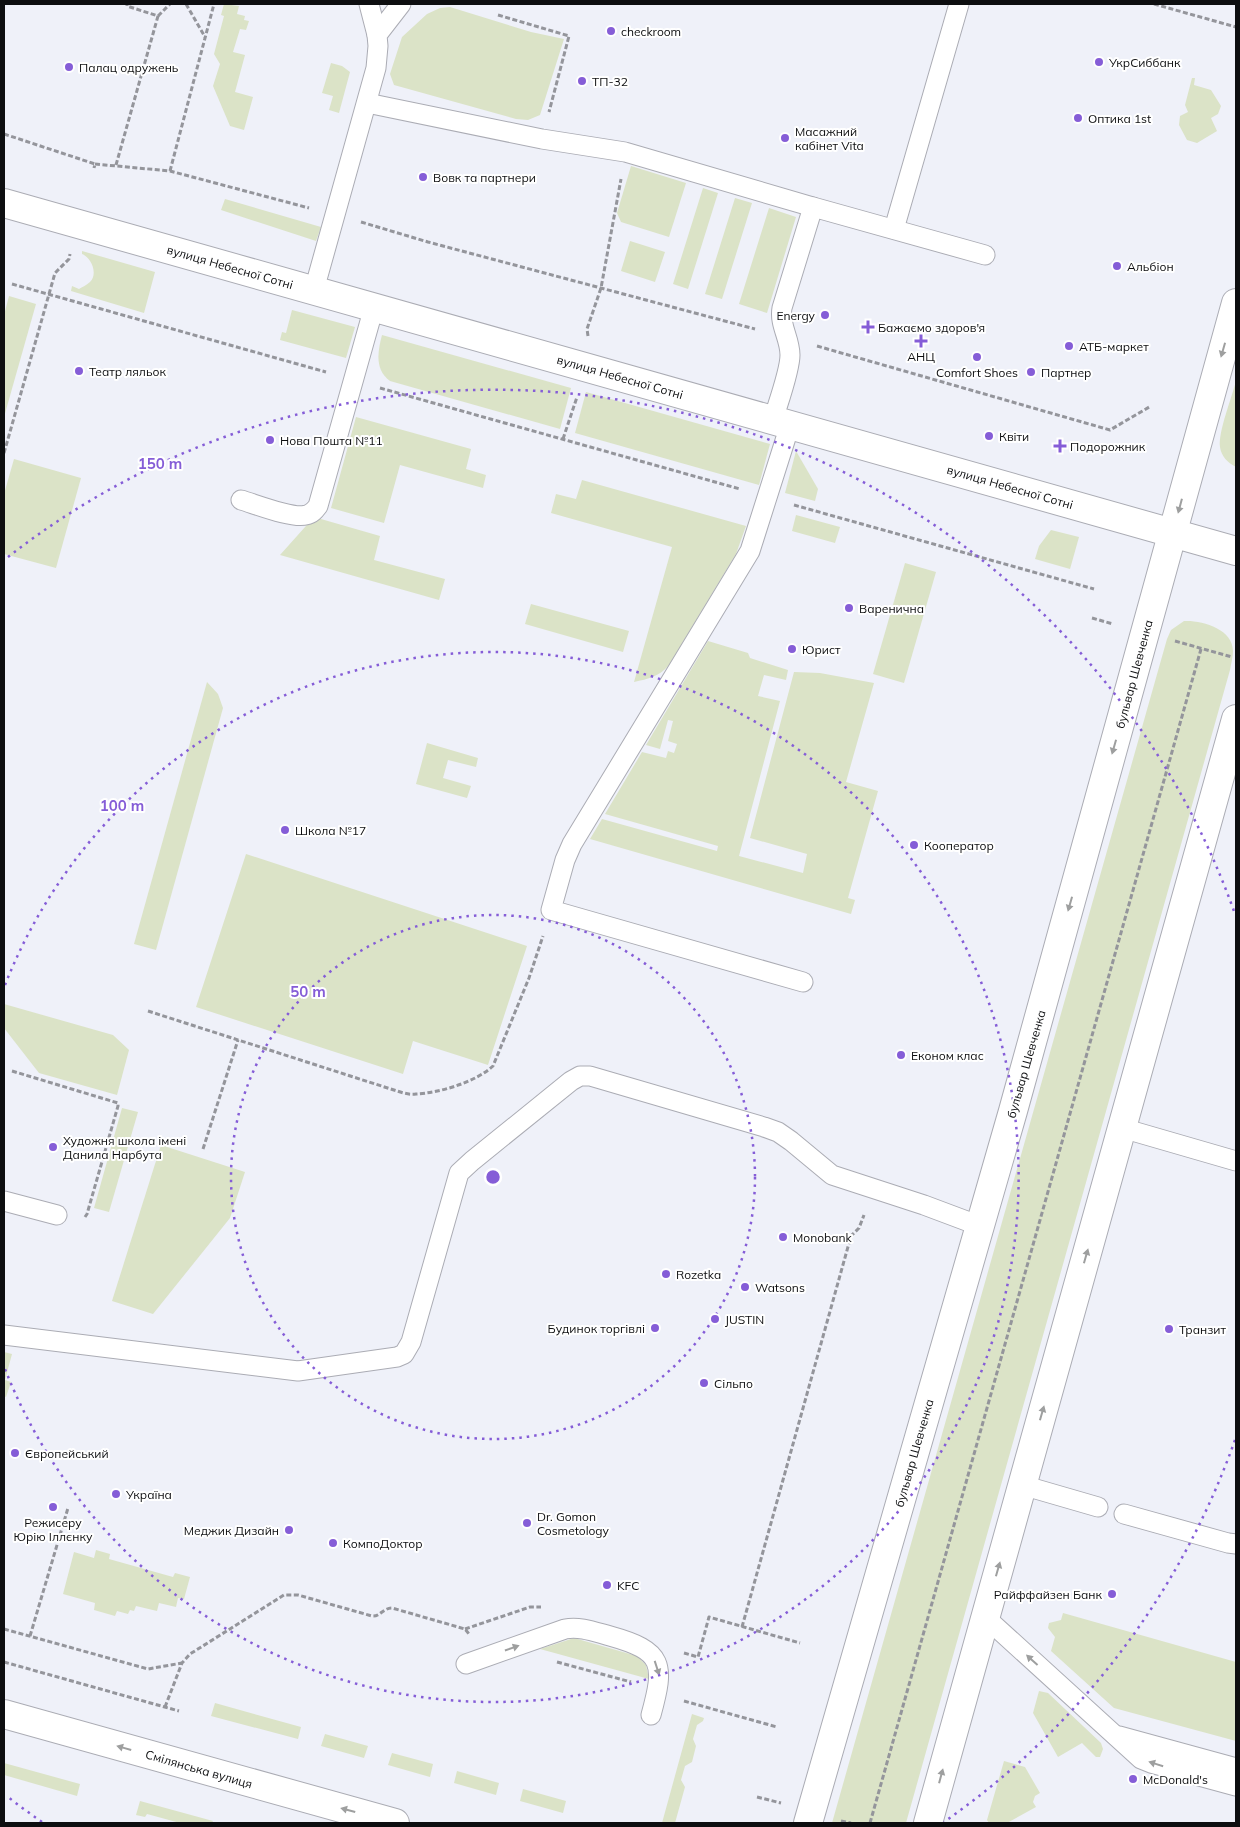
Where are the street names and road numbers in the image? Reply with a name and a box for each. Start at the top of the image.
street label: вулиця Небесної Сотні [165,242,295,292]
street label: вулиця Небесної Сотні [555,352,685,402]
street label: вулиця Небесної Сотні [945,462,1075,512]
street label: бульвар Шевченка [1112,618,1156,730]
street label: бульвар Шевченка [1003,1008,1049,1120]
street label: бульвар Шевченка [891,1397,937,1509]
street label: Смілянська вулиця [144,1747,254,1791]

